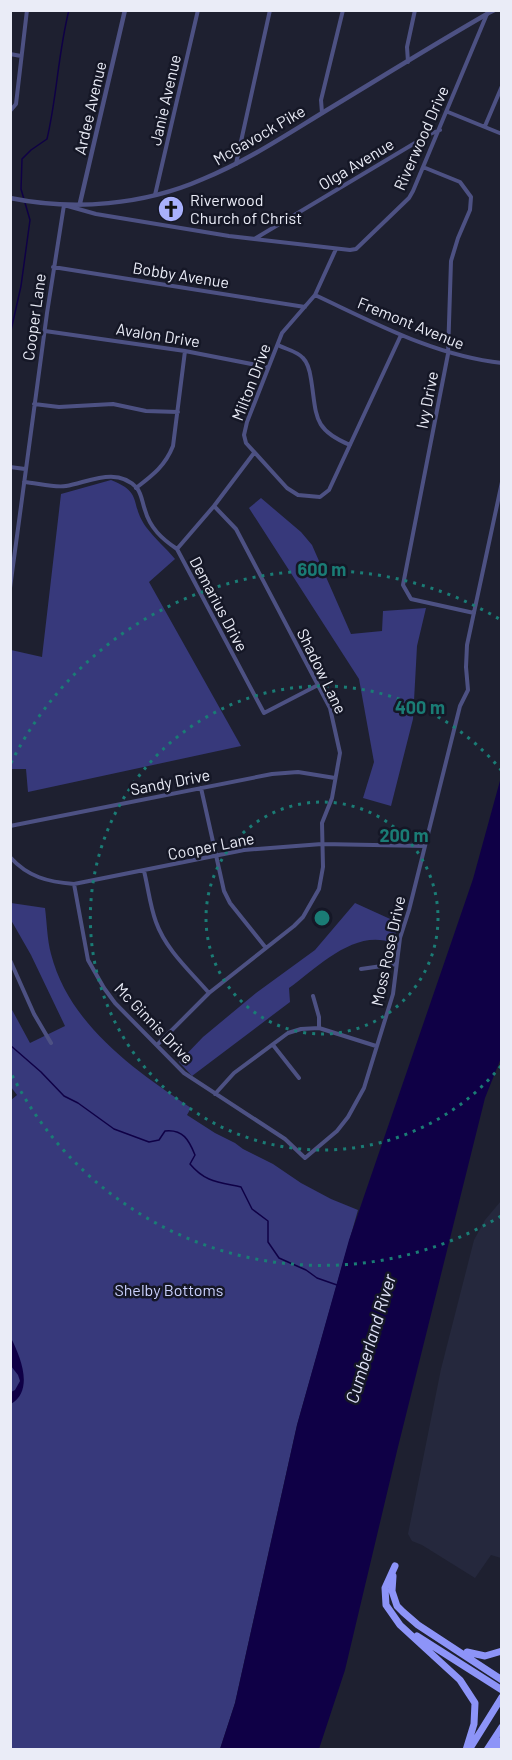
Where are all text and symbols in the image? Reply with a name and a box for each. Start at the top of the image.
street label: Janie Avenue [145,53,184,147]
street label: Ardee Avenue [70,59,109,156]
street label: Riverwood Drive [389,83,452,193]
street label: McGavock Pike [209,101,308,169]
street label: Olga Avenue [315,134,397,193]
place label: Riverwood Church of Christ [190,190,302,227]
church icon: Riverwood Church of Christ [156,194,186,224]
street label: Bobby Avenue [131,257,231,292]
street label: Cooper Lane [18,272,49,362]
street label: Fremont Avenue [355,292,467,353]
street label: Avalon Drive [115,318,201,351]
street label: Milton Drive [227,341,274,423]
street label: Ivy Drive [412,370,441,430]
street label: Demarius Drive [186,553,252,655]
text: 600 m [298,558,346,580]
street label: Shadow Lane [294,625,351,716]
text: 400 m [395,696,445,718]
street label: Sandy Drive [128,764,211,799]
text: 200 m [379,824,429,846]
street label: Cooper Lane [166,828,256,863]
street label: Moss Rose Drive [367,894,408,1008]
centre of rings [312,908,332,928]
street label: Mc Ginnis Drive [111,978,198,1067]
water label: Cumberland River [340,1271,400,1406]
park label: Shelby Bottoms [115,1280,223,1299]

